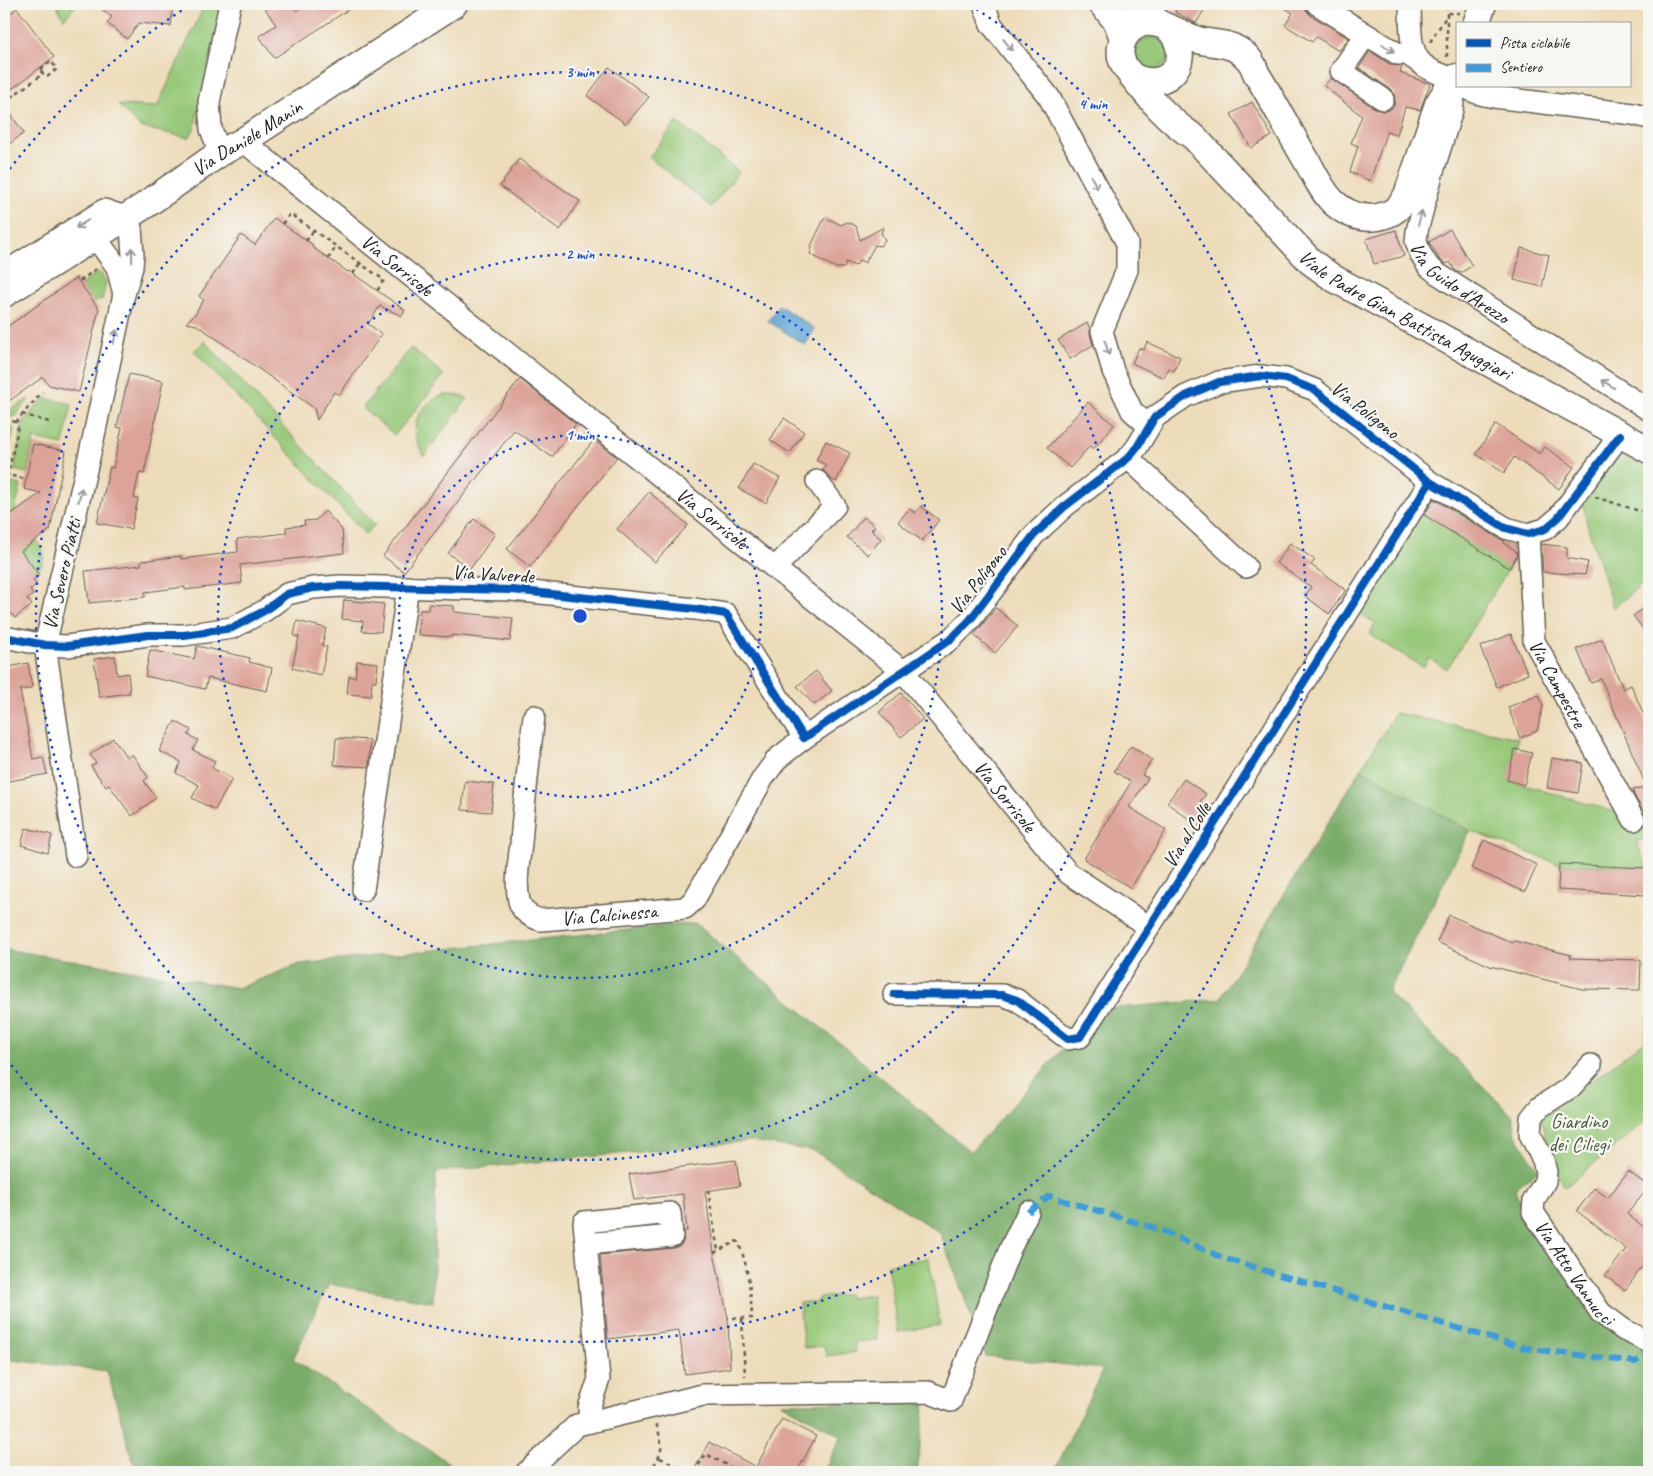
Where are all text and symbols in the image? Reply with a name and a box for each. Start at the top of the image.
legend [1456,22,1630,88]
text: Pista ciclabile [1500,34,1570,53]
one-way arrow [1002,39,1013,52]
one-way arrow [1380,44,1394,54]
text: Sentiero [1500,58,1543,77]
text: 3 min [566,63,595,82]
street label: Via Daniele Manin [187,93,307,181]
text: 4 min [1079,95,1108,114]
one-way arrow [1090,174,1099,189]
one-way arrow [1416,210,1425,226]
one-way arrow [75,218,89,229]
street label: Via Sorrisole [356,229,440,302]
street label: Via Guido d'Arezzo [1405,239,1516,330]
text: 2 min [566,245,595,264]
street label: Viale Padre Gian Battista Aguggiari [1293,245,1518,386]
one-way arrow [127,248,137,264]
one-way arrow [111,329,121,345]
one-way arrow [1102,340,1112,356]
street label: Via Poligono [1326,376,1405,445]
one-way arrow [1602,379,1616,389]
text: 1 min [566,426,595,445]
street label: Via Sorrisole [671,482,755,555]
one-way arrow [76,488,85,504]
street label: Via Severo Piatti [37,514,87,632]
street label: Via Poligono [944,540,1013,619]
street label: Via Valverde [452,559,536,589]
centre of rings [571,607,589,625]
street label: Via Campestre [1523,635,1593,733]
street label: Via Sorrisole [969,755,1043,838]
street label: Via al Colle [1157,796,1218,872]
street label: Via Calcinessa [560,898,660,931]
park label: Giardino dei Ciliegi [1549,1109,1612,1157]
street label: Via Atto Vannucci [1529,1215,1621,1332]

